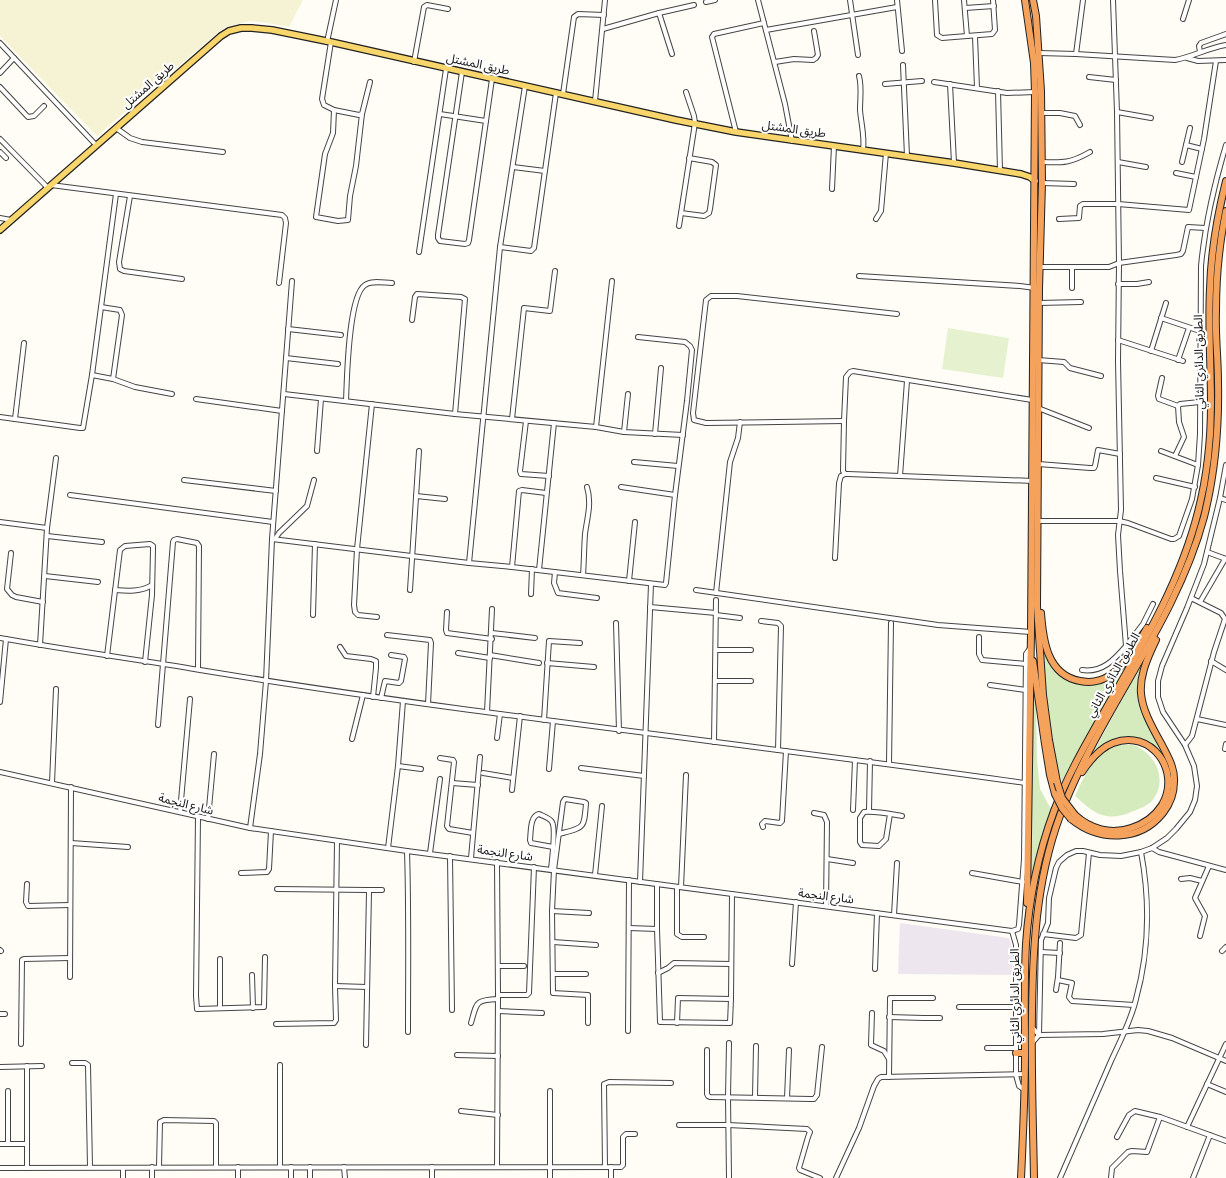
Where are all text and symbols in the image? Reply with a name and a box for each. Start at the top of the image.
street label: طريق المشتل [445,50,511,79]
street label: طريق المشتل [119,59,178,112]
street label: طريق المشتل [761,118,827,141]
street label: الطريق الدائري الثاني [1191,314,1210,410]
street label: الطريق الدائري الثاني [1083,630,1145,721]
street label: شارع النجمة [157,790,215,820]
street label: شارع النجمة [476,842,534,866]
street label: شارع النجمة [797,886,855,908]
street label: الطريق الدائري الثاني [1008,948,1025,1044]

